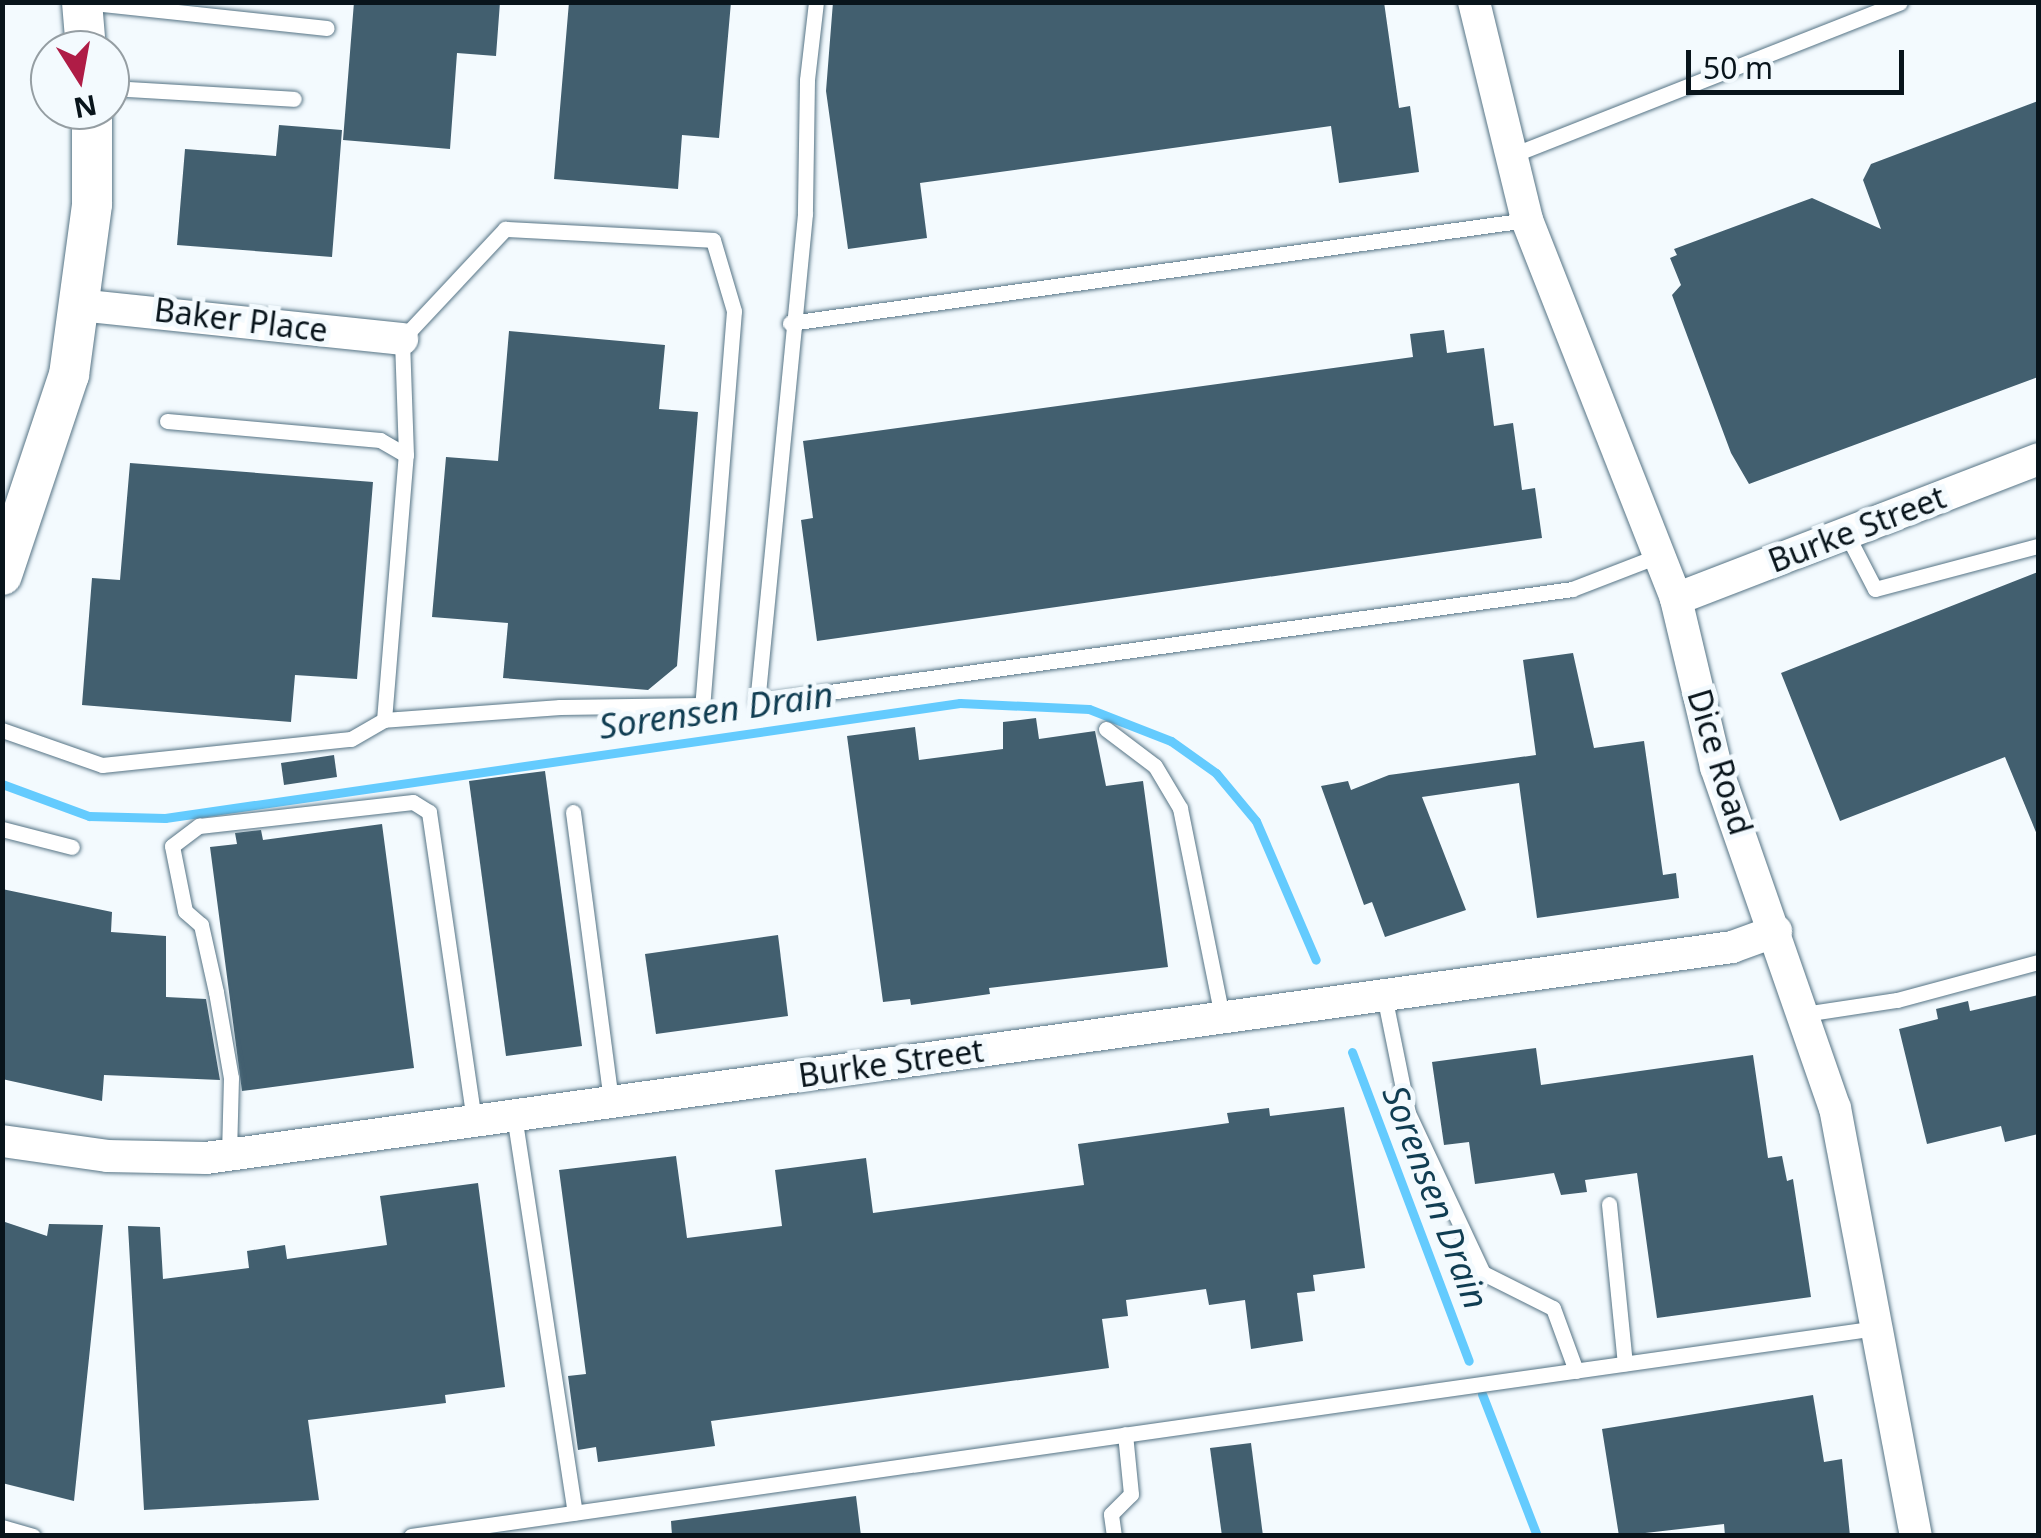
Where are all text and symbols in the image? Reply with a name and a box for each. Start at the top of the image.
north arrow [30,30,130,130]
scale bar [1691,30,1908,92]
text: 50 m [1703,47,1773,88]
text: N [71,87,100,128]
street label: Baker Place [152,290,330,350]
street label: Burke Street [1763,478,1951,580]
water label: Sorensen Drain [596,673,836,747]
street label: Dice Road [1680,685,1760,839]
street label: Burke Street [796,1031,986,1095]
water label: Sorensen Drain [1374,1079,1498,1315]

